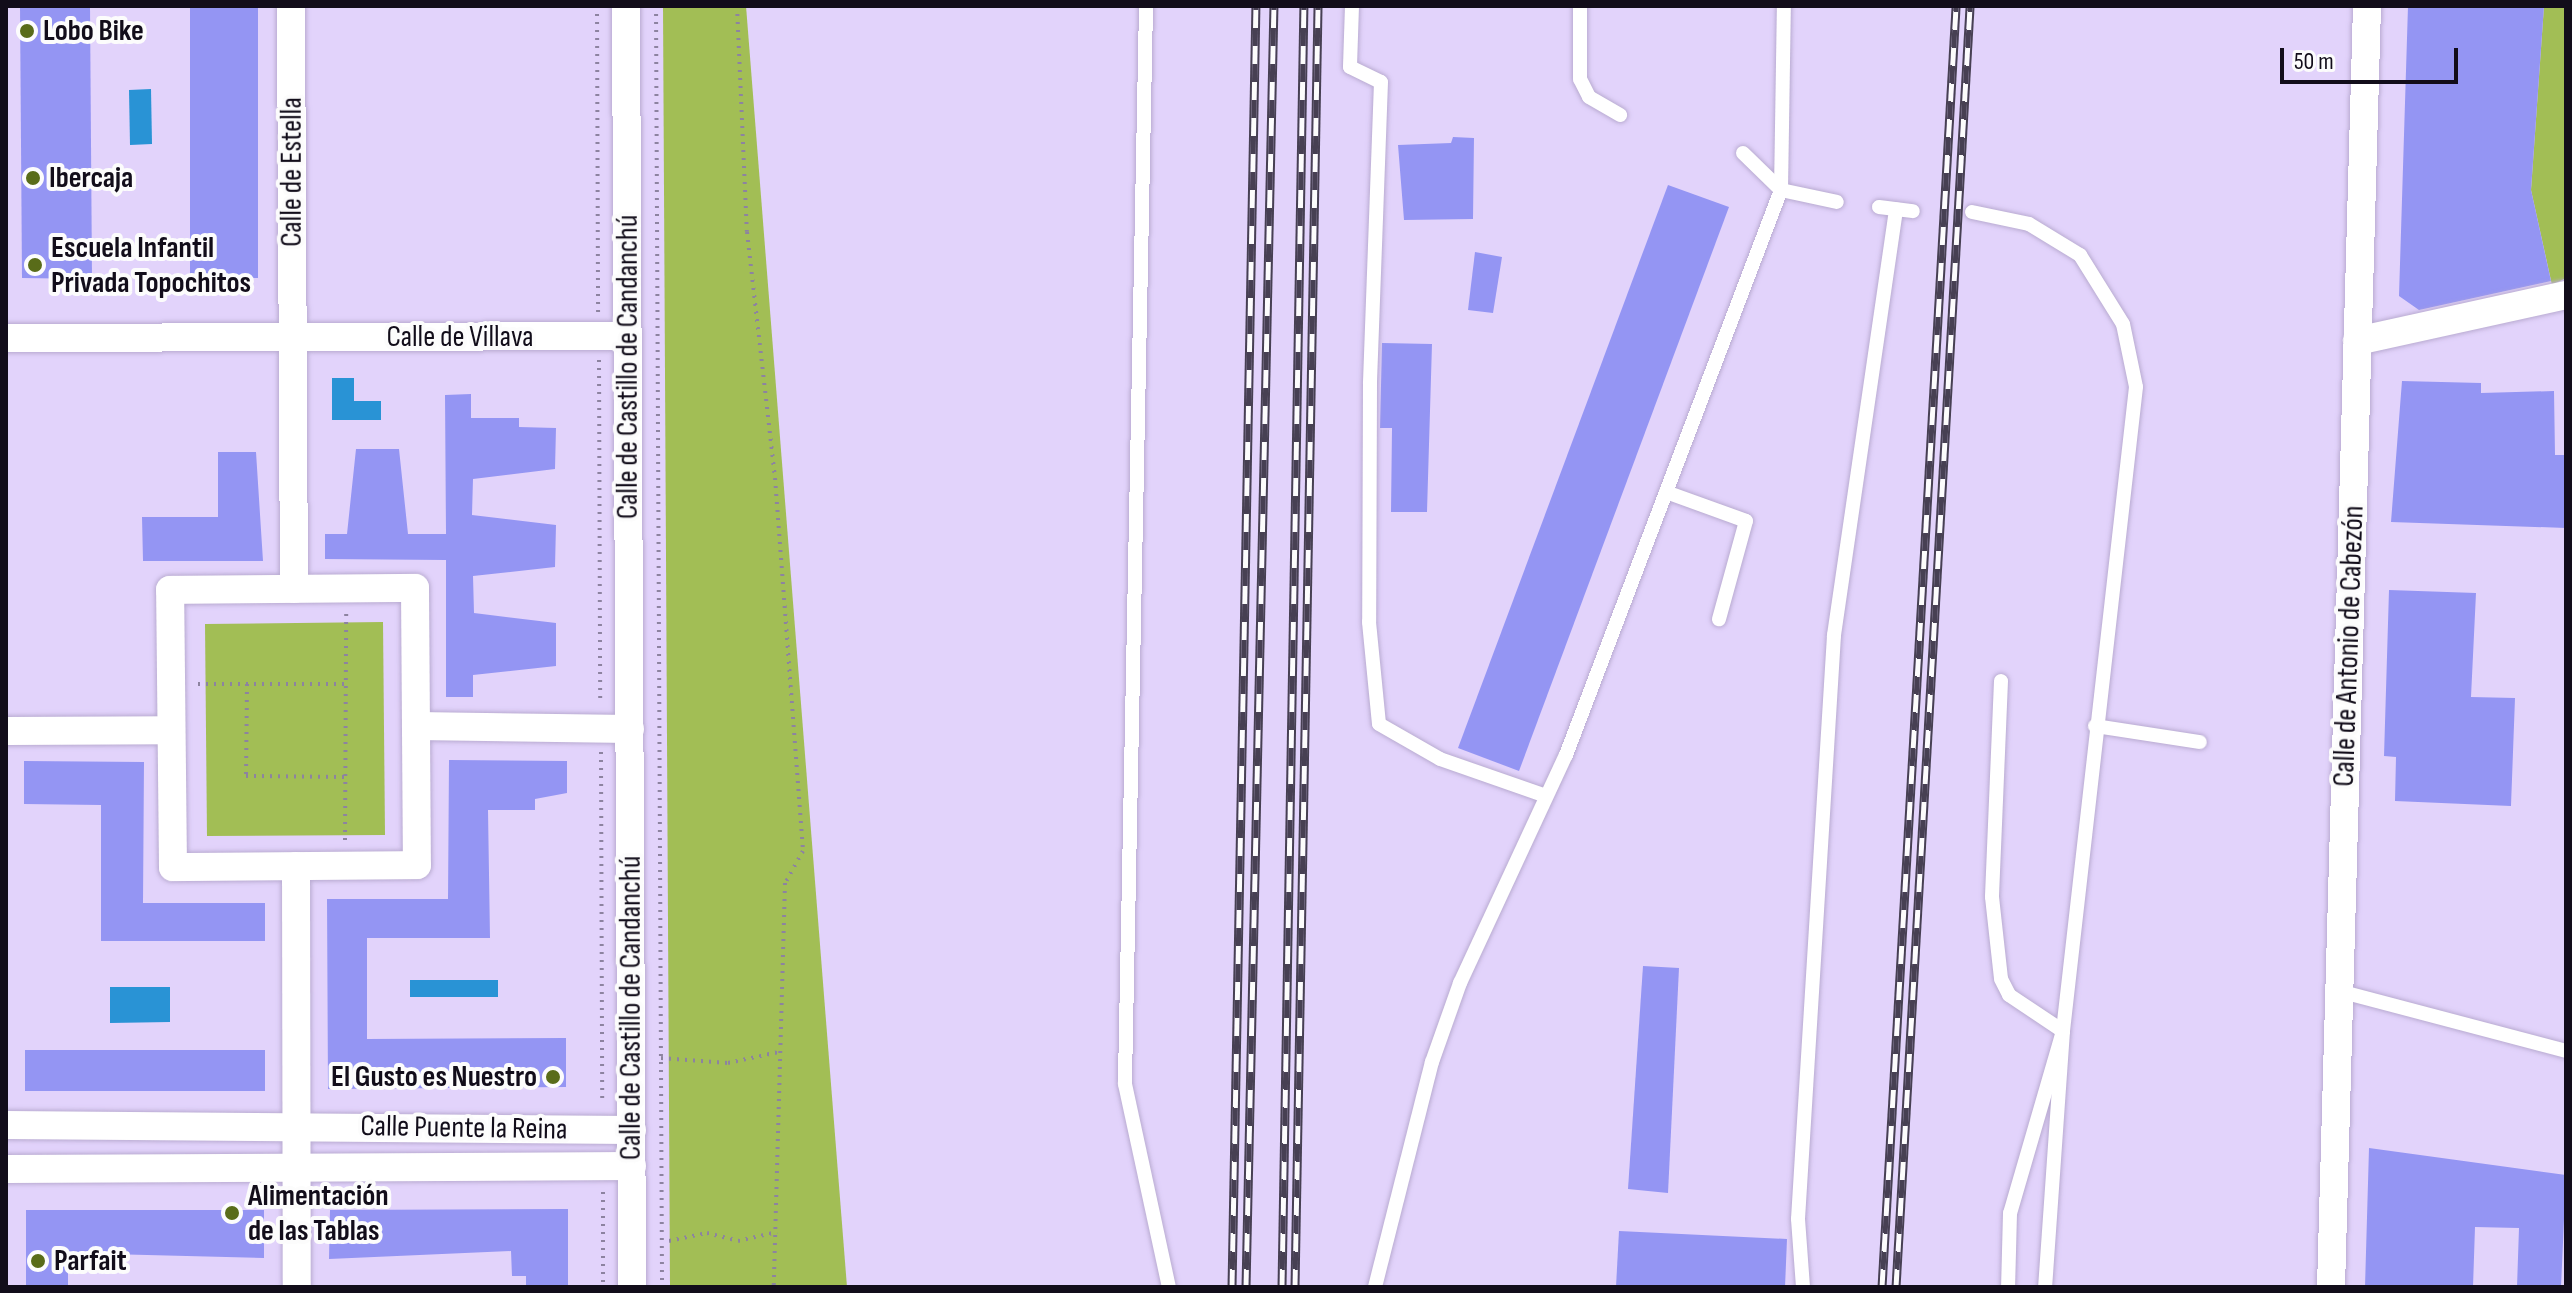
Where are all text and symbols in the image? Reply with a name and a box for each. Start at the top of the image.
place label: Lobo Bike [43,13,144,49]
marker: Lobo Bike [18,22,36,40]
scale bar [2284,32,2462,82]
text: 50 m [2294,47,2334,76]
street label: Calle de Estella [274,97,310,247]
place label: Ibercaja [49,160,133,196]
marker: Ibercaja [24,169,42,187]
street label: Calle de Castillo de Candanchú [610,215,646,519]
place label: Escuela Infantil Privada Topochitos [51,230,251,300]
marker: Escuela Infantil Privada Topochitos [26,256,44,274]
street label: Calle de Villava [386,319,534,355]
street label: Calle de Antonio de Cabezón [2326,505,2372,787]
street label: Calle de Castillo de Candanchú [613,856,649,1160]
place label: El Gusto es Nuestro [331,1059,537,1095]
marker: El Gusto es Nuestro [544,1068,562,1086]
street label: Calle Puente la Reina [360,1108,568,1148]
place label: Alimentación de las Tablas [248,1178,389,1248]
marker: Alimentación de las Tablas [223,1204,241,1222]
place label: Parfait [54,1243,127,1279]
marker: Parfait [29,1252,47,1270]

